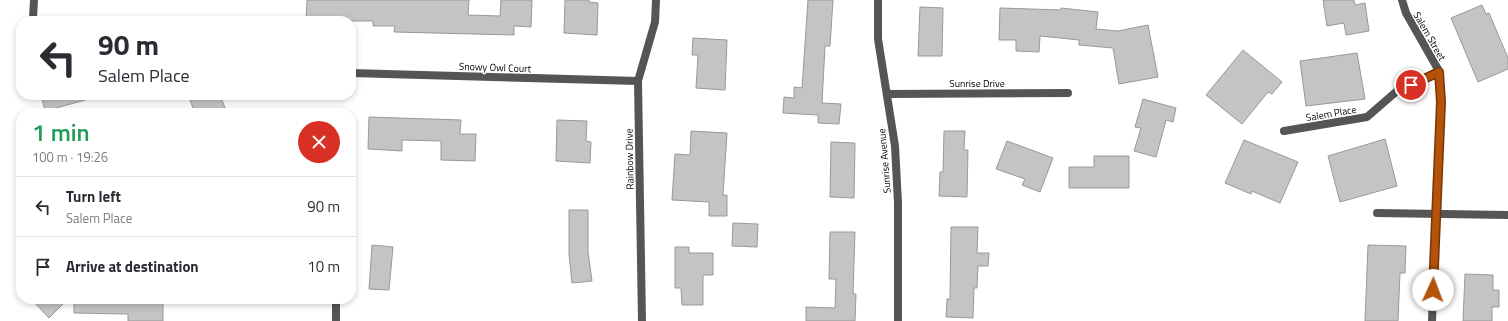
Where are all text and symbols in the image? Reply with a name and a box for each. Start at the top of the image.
street label: Salem Street [1410,9,1450,64]
text: 90 m [98,23,159,66]
icon: left [32,32,84,84]
street label: Snowy Owl Court [459,59,532,76]
text: Salem Place [98,62,190,89]
pin [1394,68,1428,102]
icon: arrive [1400,74,1422,96]
street label: Sunrise Drive [949,76,1005,91]
street label: Salem Place [1305,102,1357,125]
text: 1 min [32,114,90,150]
button: close [298,121,340,163]
street label: Rainbow Drive [621,128,638,190]
street label: Sunrise Avenue [874,128,895,194]
text: 100 m · 19:26 [32,147,108,167]
text: Turn left [66,185,121,208]
text: 90 m [307,195,340,218]
icon: left [32,196,54,218]
text: Salem Place [66,208,132,228]
text: Arrive at destination [66,255,199,278]
text: 10 m [307,255,340,278]
icon: arrive [32,256,54,278]
position arrow [1412,269,1454,311]

